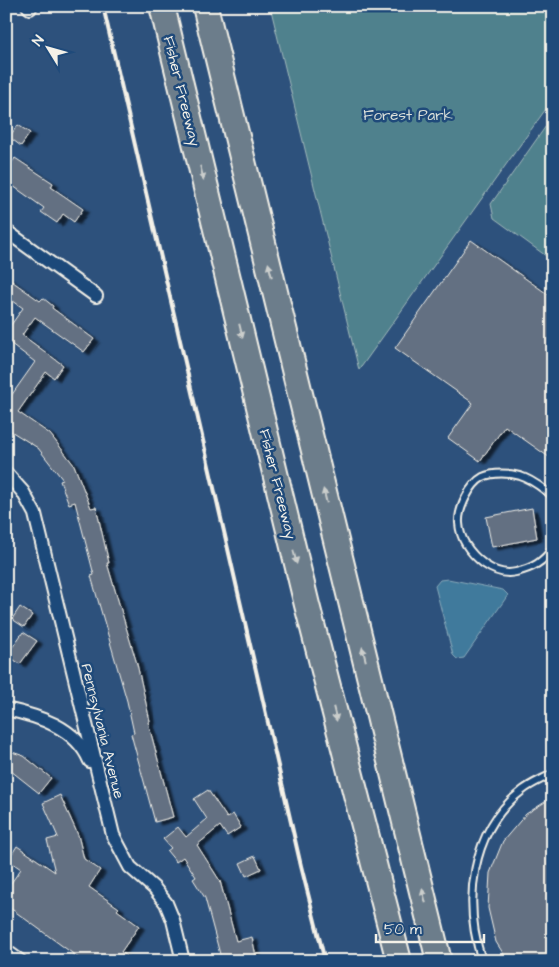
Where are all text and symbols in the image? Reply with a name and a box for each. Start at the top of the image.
north arrow [22,22,72,72]
text: N [28,31,49,50]
street label: Fisher Freeway [157,34,205,149]
park label: Forest Park [363,105,453,126]
one-way arrow [198,165,206,180]
one-way arrow [266,263,274,278]
one-way arrow [237,323,245,338]
street label: Fisher Freeway [253,427,301,542]
one-way arrow [321,488,329,503]
one-way arrow [291,549,299,564]
one-way arrow [360,646,368,661]
street label: Pennsylvania Avenue [75,661,129,801]
one-way arrow [332,707,340,722]
one-way arrow [419,889,427,904]
scale bar [376,912,484,944]
text: 50 m [384,919,422,940]

